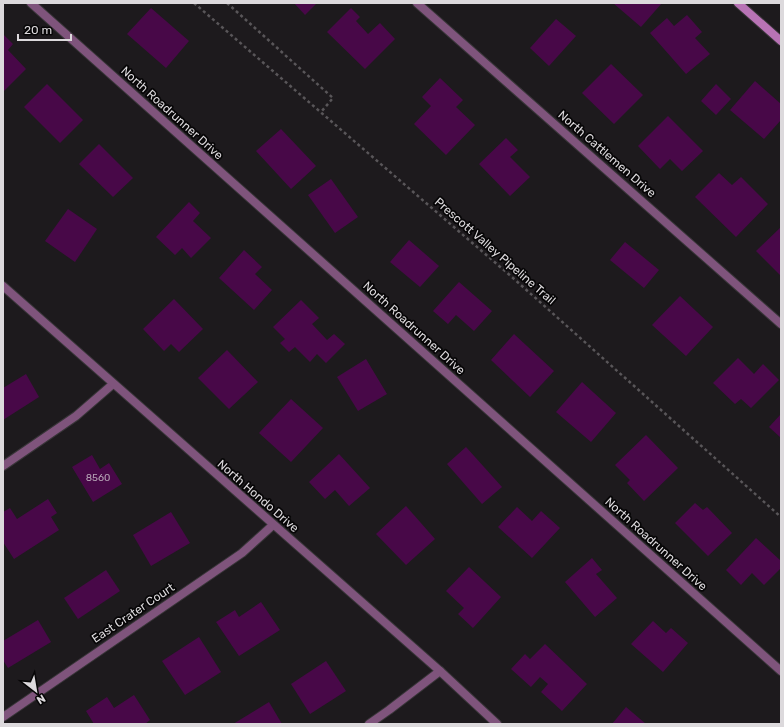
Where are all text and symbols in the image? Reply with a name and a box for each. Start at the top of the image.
scale bar [18,16,71,42]
text: 20 m [24,23,52,37]
street label: North Roadrunner Drive [118,64,226,163]
street label: North Cattlemen Drive [555,108,659,200]
street label: Prescott Valley Pipeline Trail [432,195,558,307]
street label: North Roadrunner Drive [360,279,468,378]
street label: North Hondo Drive [214,457,302,535]
house number: 8560 [86,472,110,484]
street label: North Roadrunner Drive [602,495,710,594]
street label: East Crater Court [89,580,177,646]
north arrow [16,671,56,711]
text: N [34,692,48,707]

